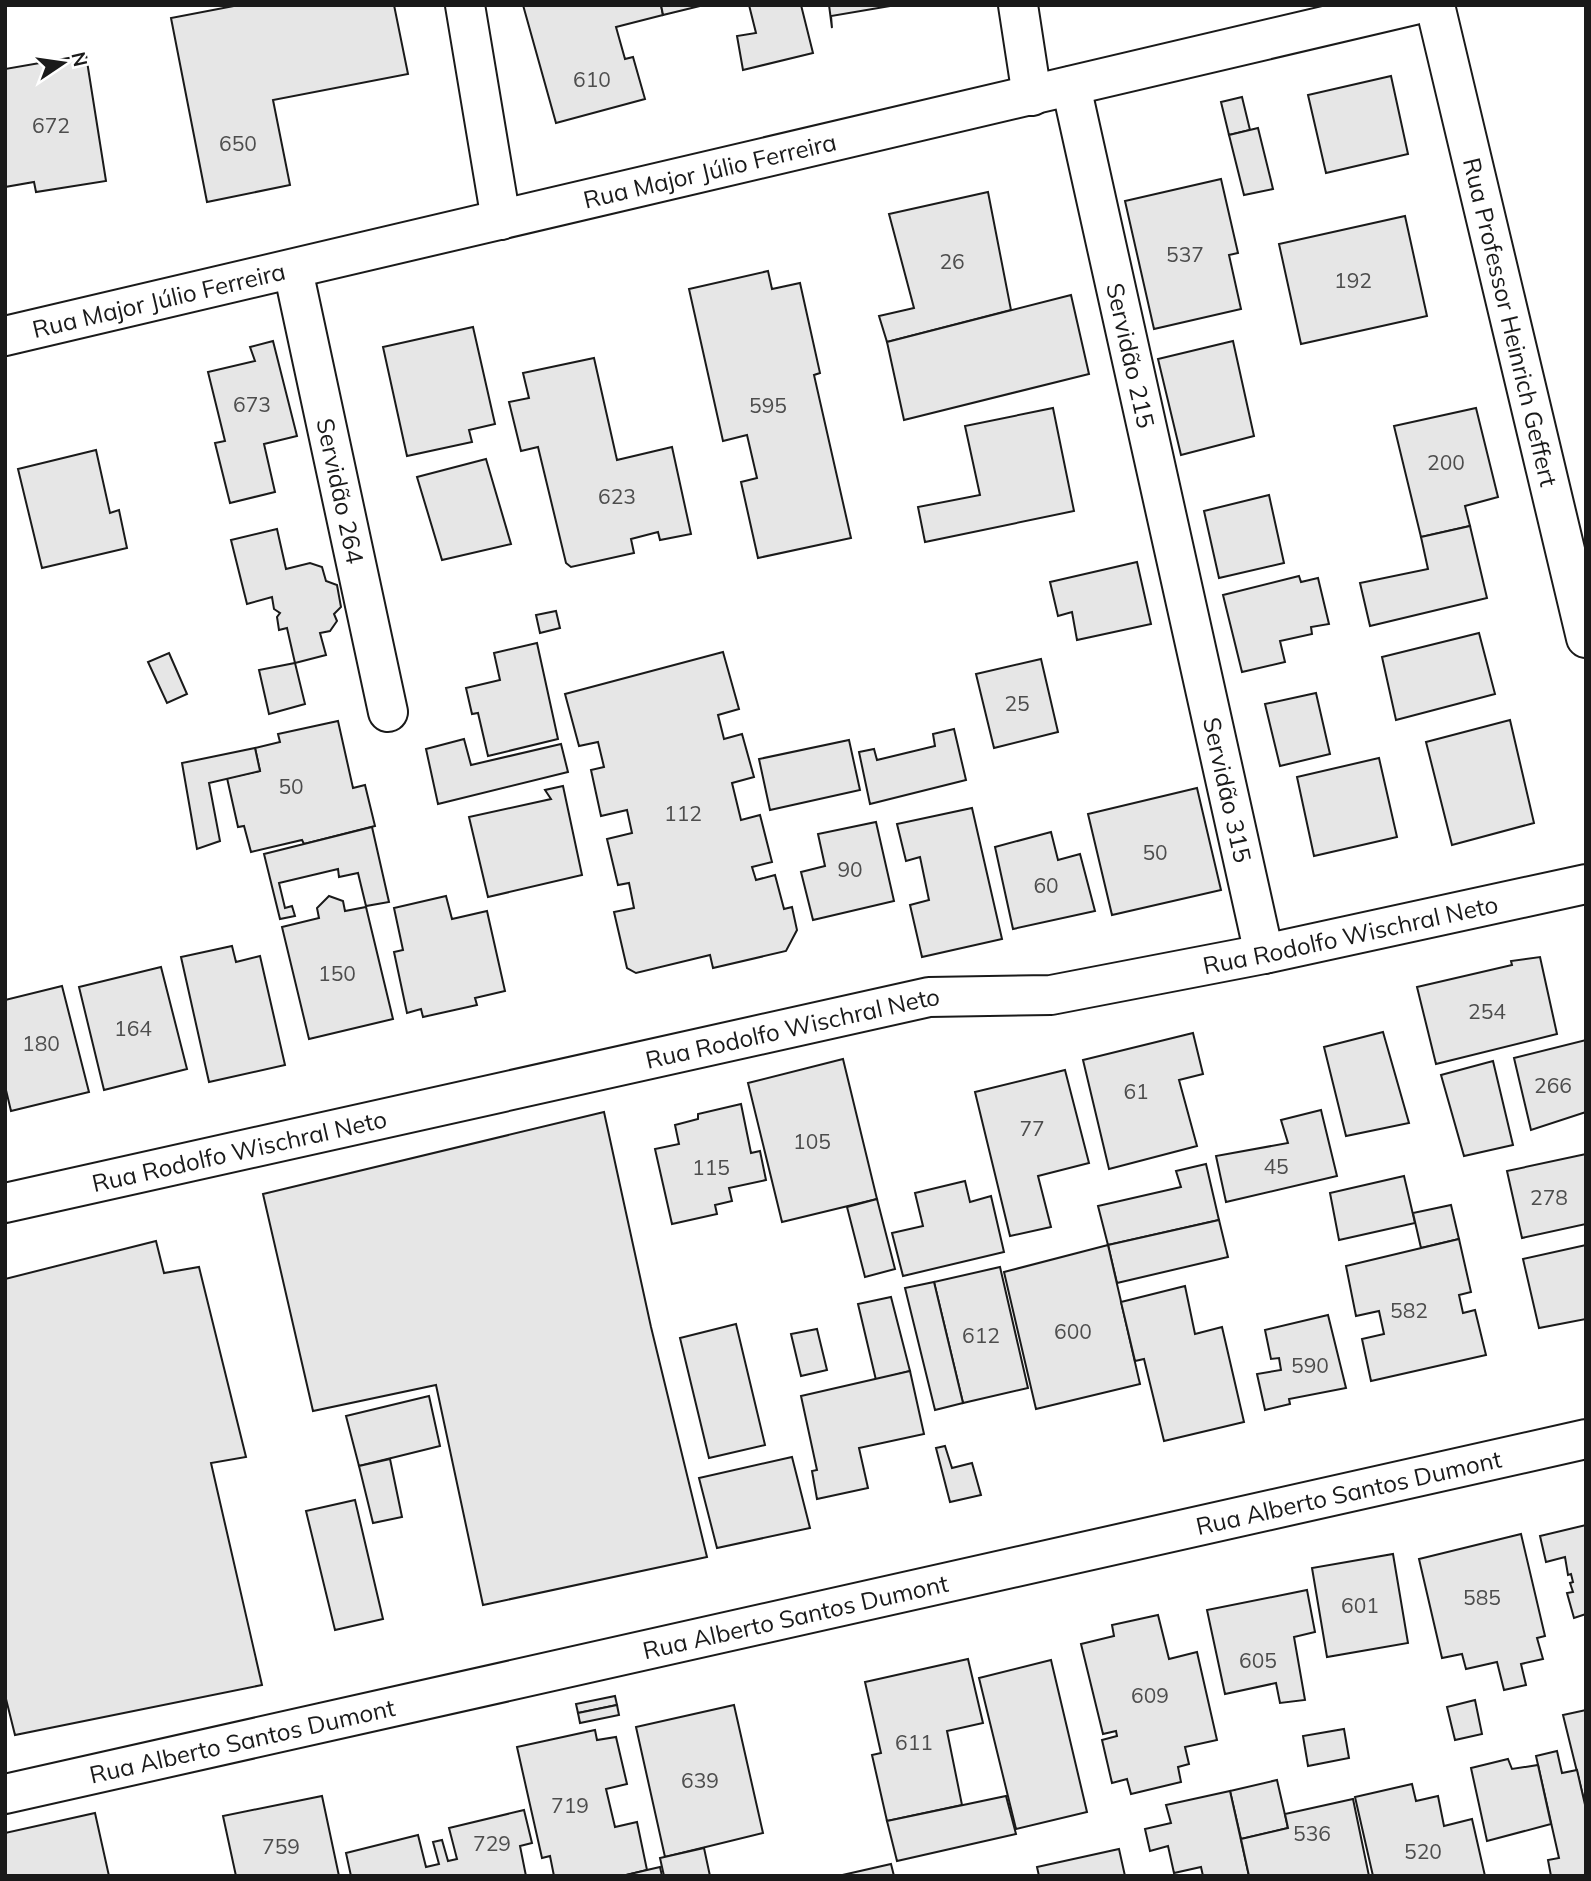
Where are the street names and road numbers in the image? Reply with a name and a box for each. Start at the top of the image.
street label: Rua Major Júlio Ferreira [580,126,839,215]
street label: Rua Professor Heinrich Geffert [1457,155,1564,489]
street label: Rua Major Júlio Ferreira [29,256,288,344]
street label: Servidão 215 [1100,280,1162,431]
street label: Servidão 264 [310,415,371,566]
street label: Servidão 315 [1197,714,1258,865]
street label: Rua Rodolfo Wischral Neto [1200,889,1501,980]
street label: Rua Rodolfo Wischral Neto [642,982,940,1075]
street label: Rua Rodolfo Wischral Neto [89,1103,389,1198]
street label: Rua Alberto Santos Dumont [1193,1443,1504,1541]
street label: Rua Alberto Santos Dumont [640,1568,951,1665]
street label: Rua Alberto Santos Dumont [86,1692,398,1790]

